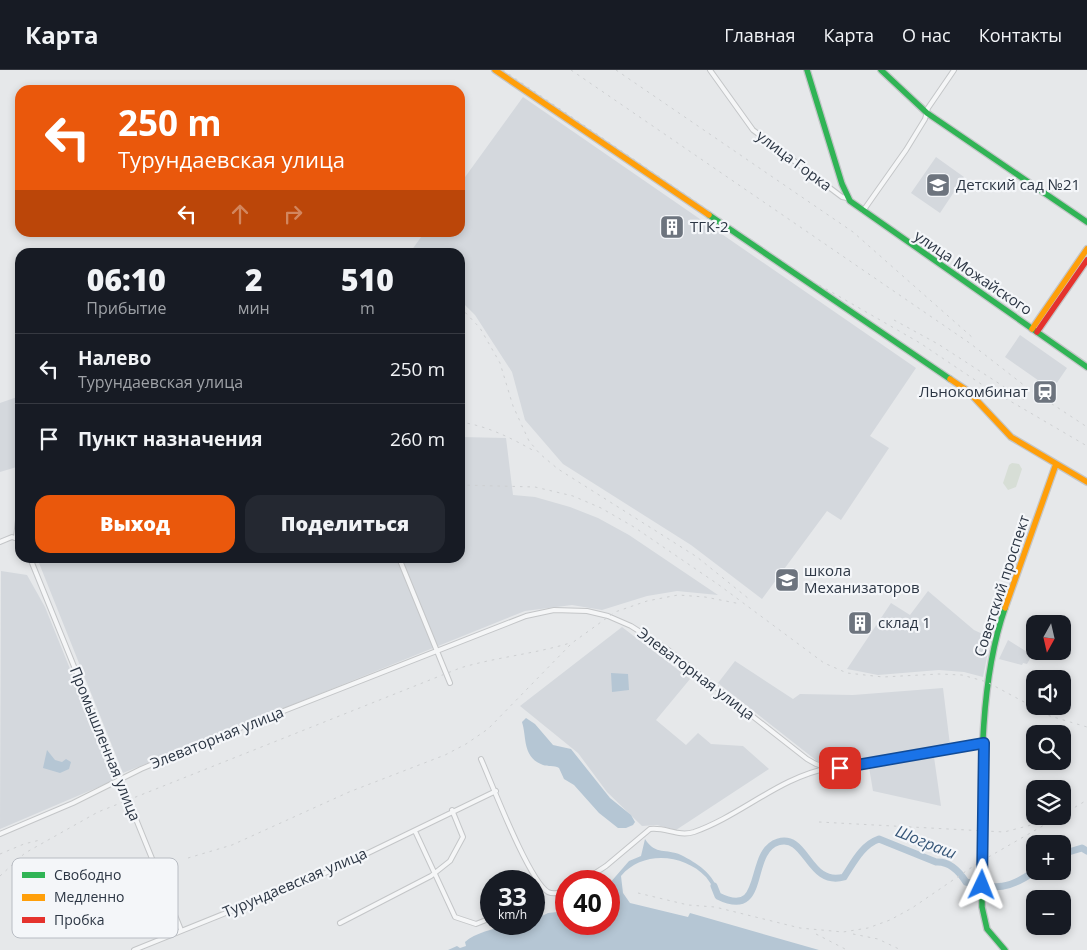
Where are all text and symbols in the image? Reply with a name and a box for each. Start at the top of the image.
text: Карта [25,18,99,51]
text: Главная [724,23,796,47]
text: Карта [824,23,874,47]
text: О нас [902,23,951,47]
text: Контакты [979,23,1062,47]
text: 250 m [118,99,222,146]
icon: left [35,105,100,170]
street label: улица Горка [753,125,836,195]
text: Турундаевская улица [118,144,345,174]
school or university icon: Детский сад №21 [925,172,951,198]
place label: Детский сад №21 [956,174,1080,194]
icon: left [173,200,201,228]
icon: ahead [226,200,254,228]
icon: right [279,200,307,228]
building icon: ТГК-2 [659,214,685,240]
place label: ТГК-2 [690,216,729,236]
street label: улица Можайского [911,225,1036,319]
text: 06:10 [87,259,166,300]
text: 2 [245,259,262,300]
text: 510 [341,259,394,300]
text: Прибытие [86,297,166,319]
text: мин [238,297,270,319]
text: m [360,297,375,319]
text: Налево [78,345,151,371]
icon: left [35,355,63,383]
text: 250 m [390,356,445,382]
text: Турундаевская улица [78,371,243,393]
station icon: Льнокомбинат [1032,379,1058,405]
place label: Льнокомбинат [919,381,1028,401]
icon: arrive [35,425,63,453]
text: Пункт назначения [78,426,263,452]
text: 260 m [390,426,445,452]
button: Выход [35,495,235,553]
button: Поделиться [245,495,445,553]
street label: Советский проспект [969,512,1033,659]
place label: школа Механизаторов [804,560,920,597]
school or university icon: школа Механизаторов [774,567,800,593]
building icon: склад 1 [847,610,873,636]
place label: склад 1 [878,612,931,632]
north arrow [1026,615,1071,660]
map controls [1026,615,1071,935]
street label: Элеваторная улица [634,622,759,724]
street label: Промышленная улица [66,663,146,824]
button: sound [1026,670,1071,715]
street label: Элеваторная улица [147,701,286,773]
button: search [1026,725,1071,770]
pin [819,747,861,789]
icon: arrive [826,754,854,782]
button: layers [1026,780,1071,825]
water label: Шограш [892,820,960,864]
button: + [1026,835,1071,880]
street label: Турундаевская улица [219,843,370,922]
legend [12,858,178,938]
position arrow [955,858,1007,910]
text: Свободно [54,865,121,884]
speed limit sign: 40 [555,870,620,935]
text: 33 [498,879,527,913]
text: Медленно [54,887,125,906]
button: − [1026,890,1071,935]
text: km/h [498,906,527,923]
text: Пробка [54,910,105,929]

